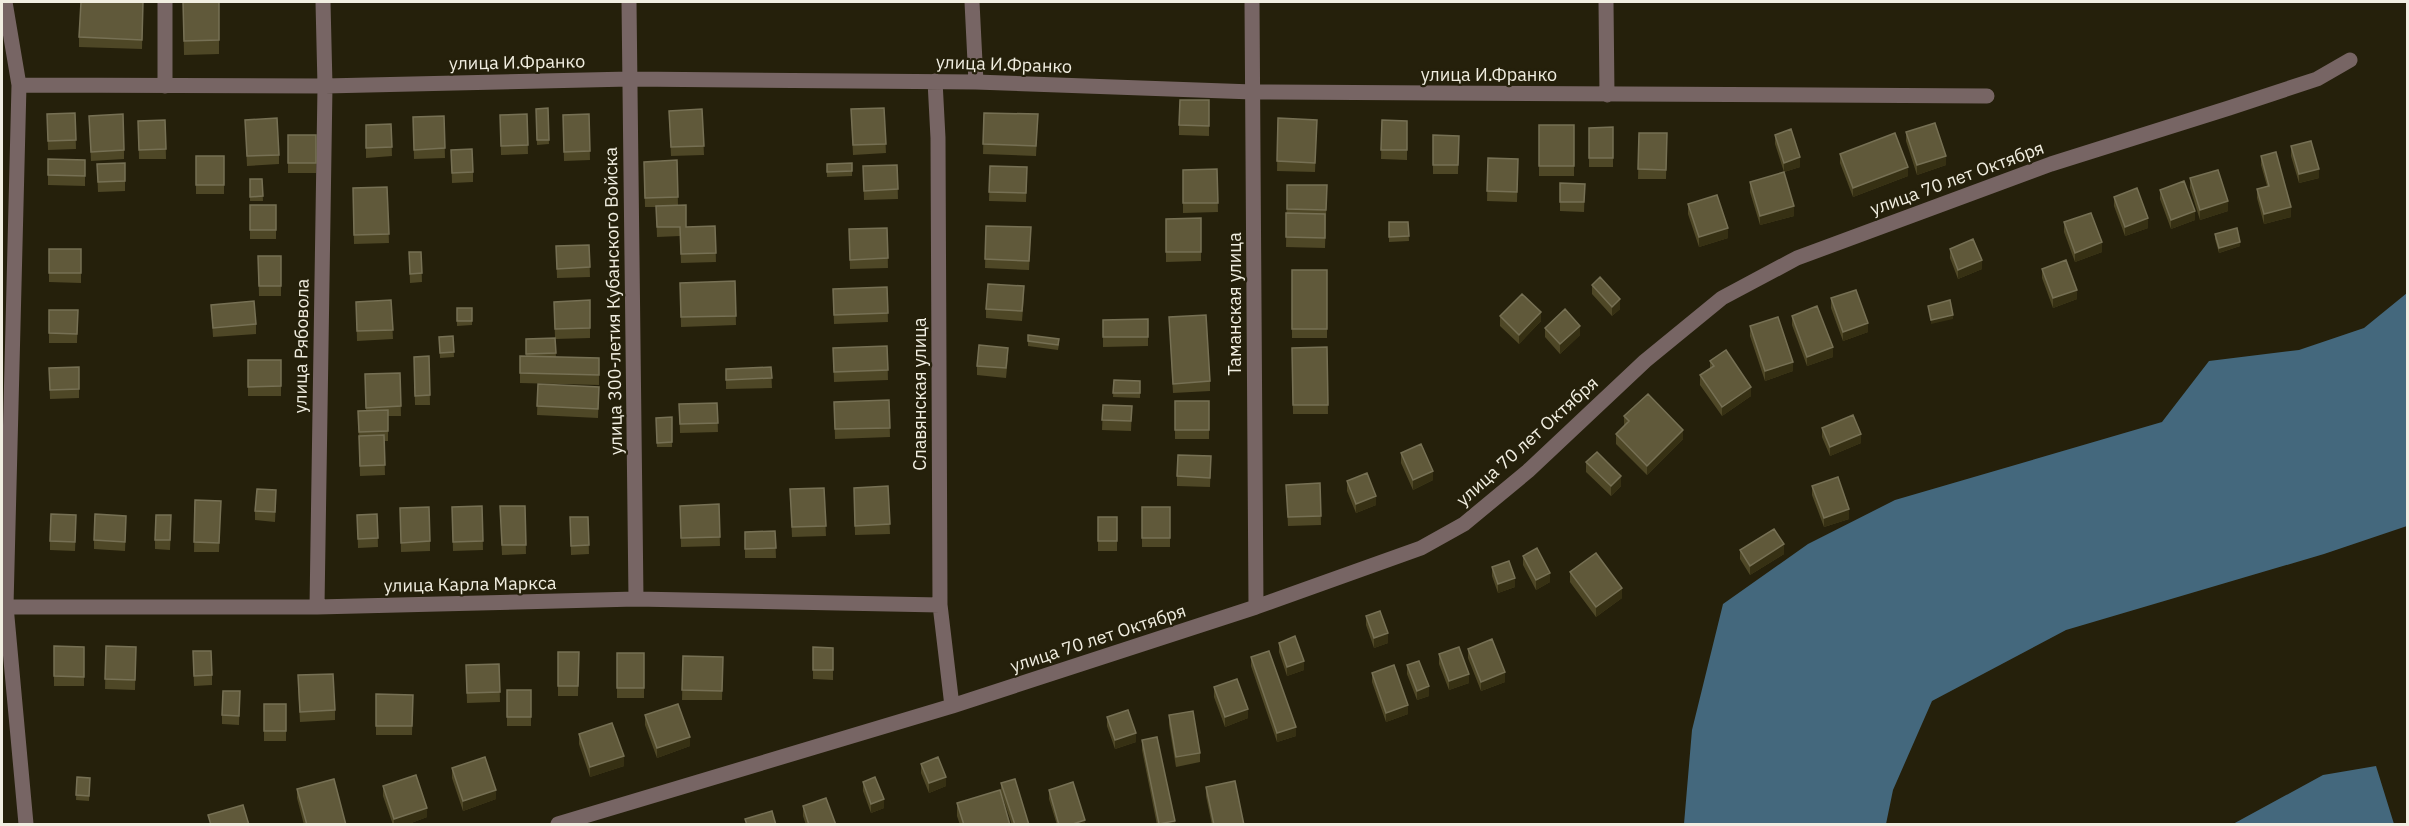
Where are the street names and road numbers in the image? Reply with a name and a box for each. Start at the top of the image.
street label: улица И.Франко [449,49,585,75]
street label: улица И.Франко [935,50,1073,78]
street label: улица И.Франко [1421,63,1557,86]
street label: улица 70 лет Октября [1867,136,2047,220]
street label: улица 300-летия Кубанского Войска [599,146,627,455]
street label: Таманская улица [1223,232,1246,376]
street label: улица Рябовола [288,278,314,413]
street label: Славянская улица [908,317,931,471]
street label: улица 70 лет Октября [1451,371,1603,511]
street label: улица Карла Маркса [383,571,557,597]
street label: улица 70 лет Октября [1007,599,1189,677]

